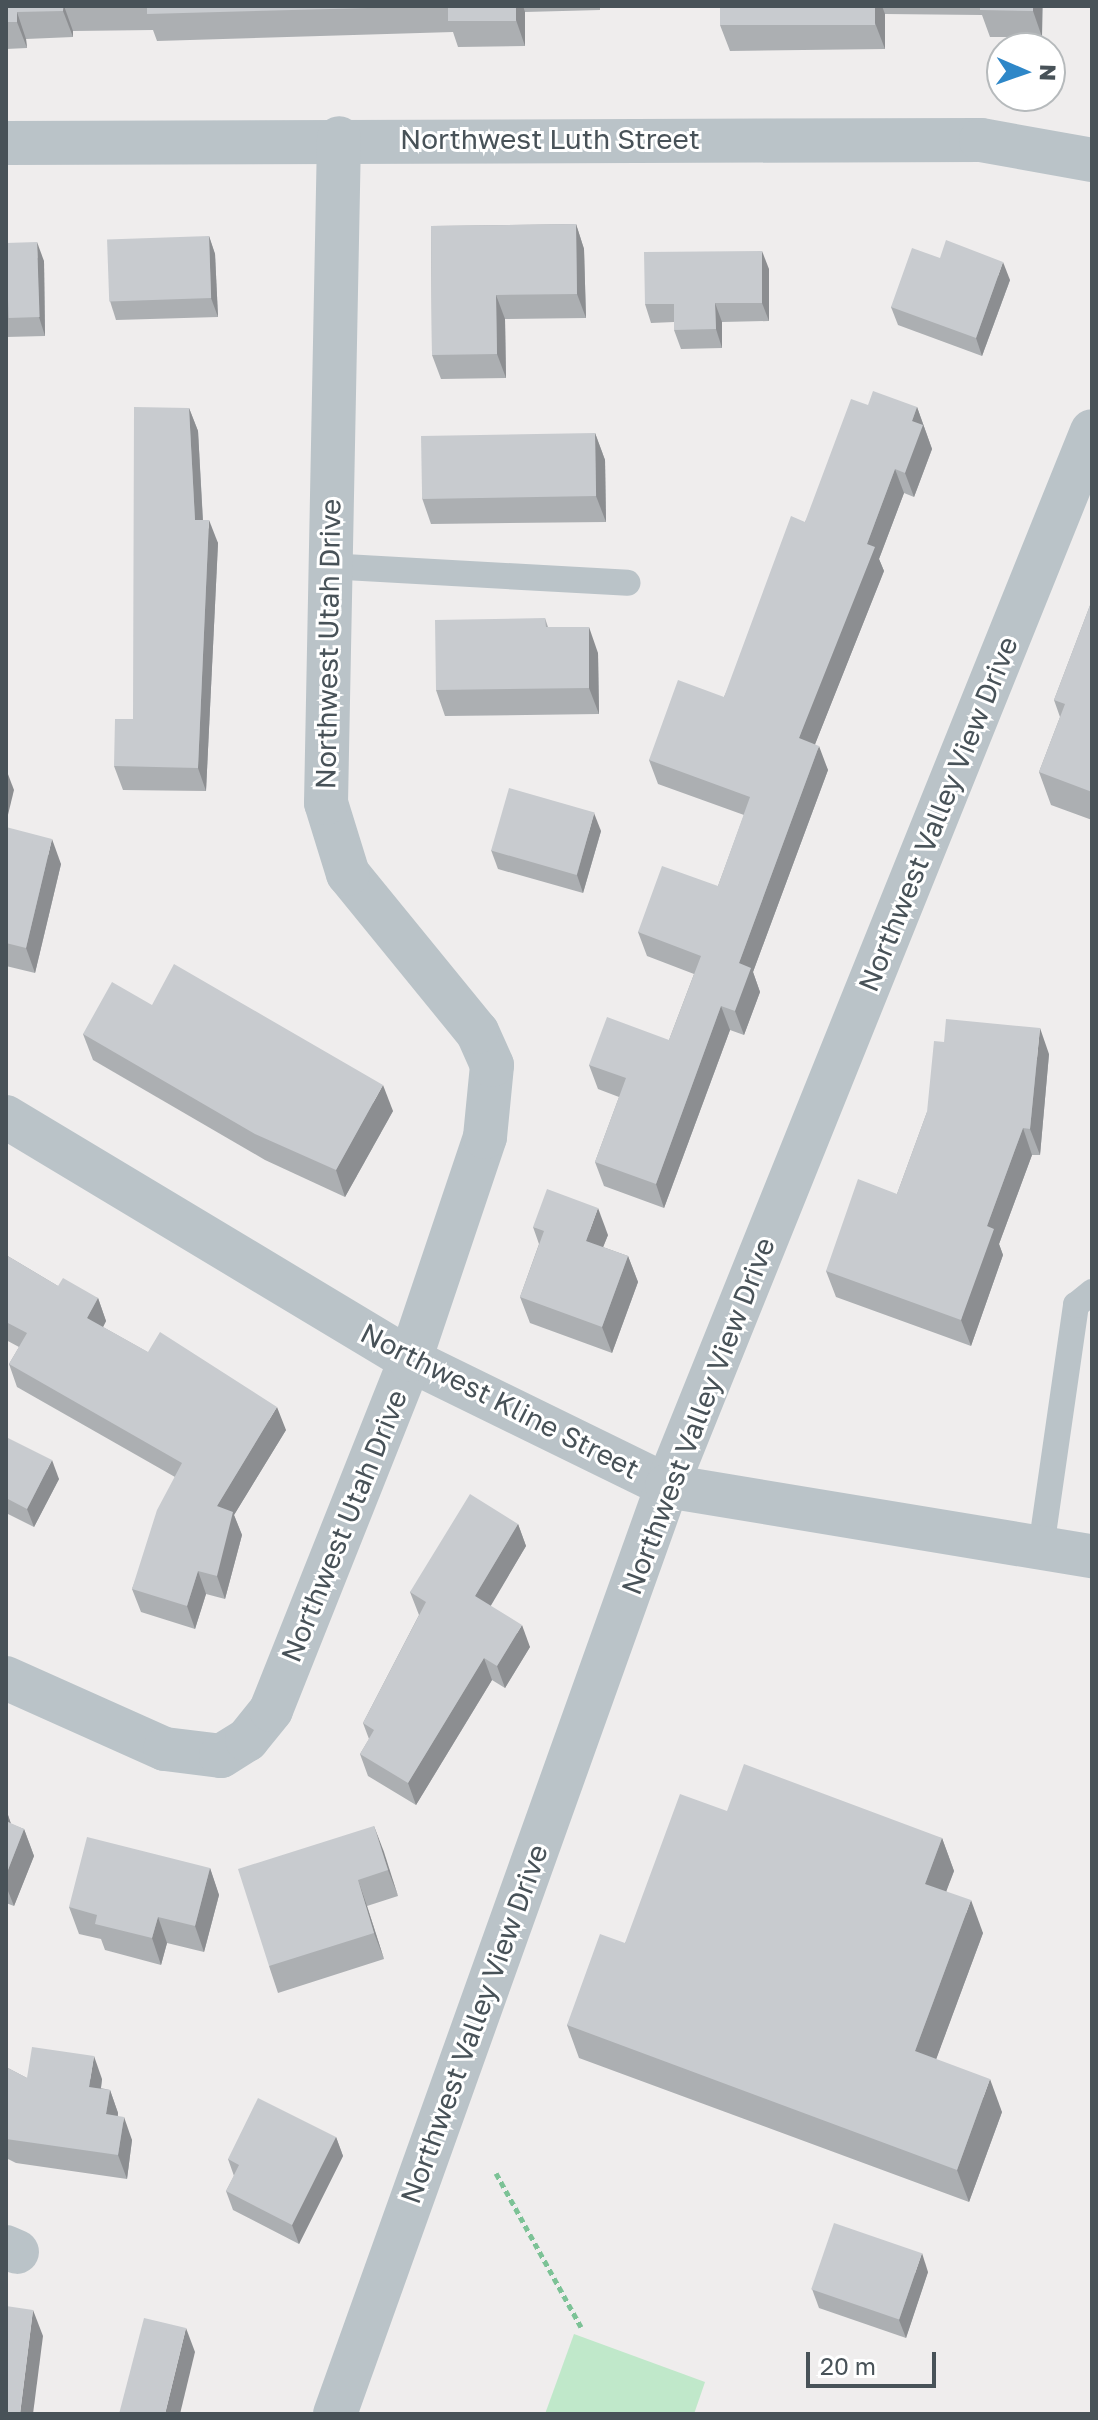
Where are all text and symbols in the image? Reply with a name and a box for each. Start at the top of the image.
north arrow [986,32,1066,112]
text: N [1035,64,1062,82]
street label: Northwest Luth Street [400,122,700,156]
street label: Northwest Utah Drive [309,499,347,789]
street label: Northwest Valley View Drive [851,632,1025,996]
street label: Northwest Valley View Drive [614,1233,782,1599]
street label: Northwest Kline Street [355,1316,645,1486]
street label: Northwest Utah Drive [274,1385,414,1667]
street label: Northwest Valley View Drive [393,1840,555,2208]
scale bar [810,2336,940,2386]
text: 20 m [820,2351,876,2380]

